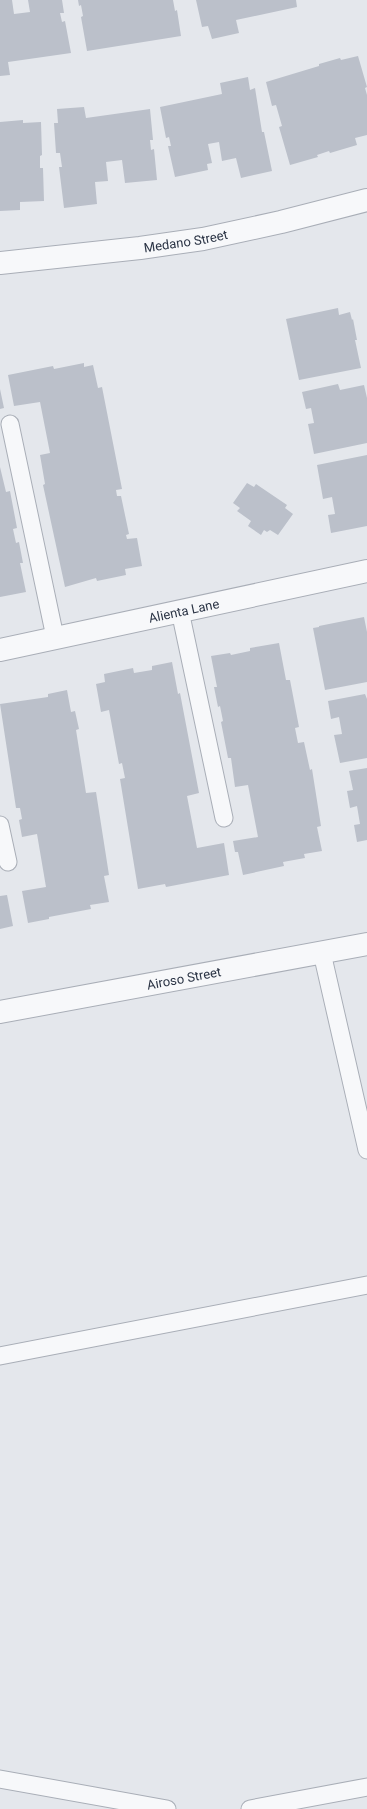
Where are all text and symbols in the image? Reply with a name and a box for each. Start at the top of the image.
street label: Medano Street [143,226,229,255]
street label: Alienta Lane [147,596,221,625]
street label: Airoso Street [146,964,222,992]

